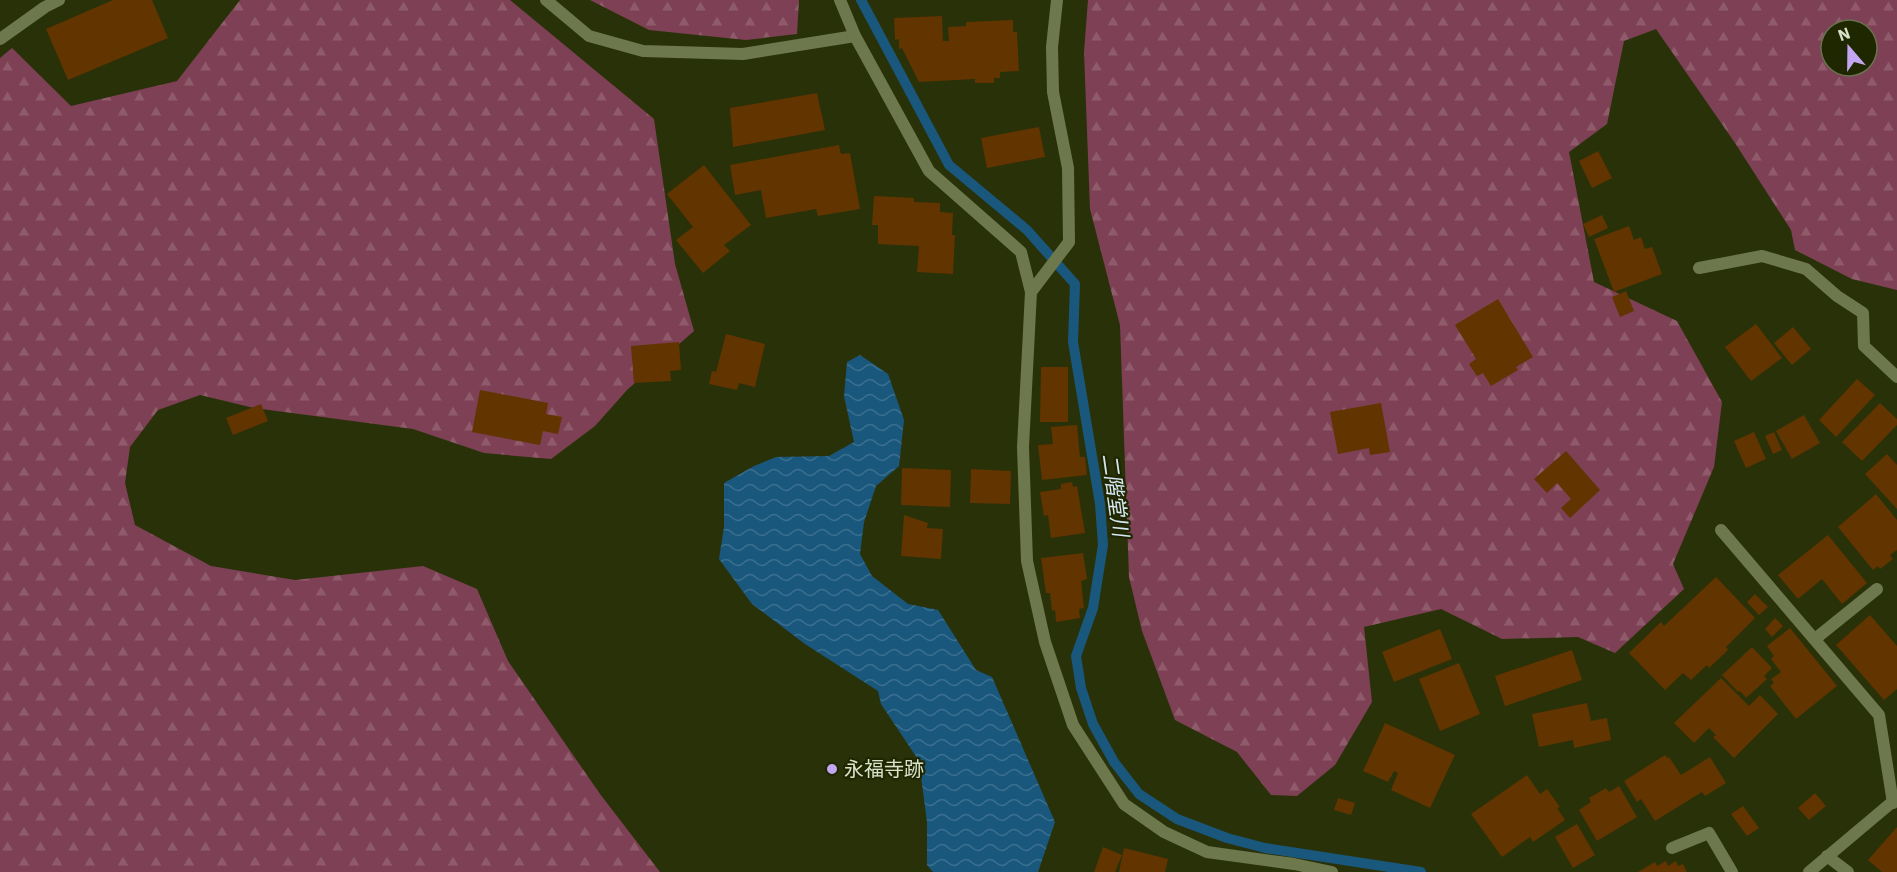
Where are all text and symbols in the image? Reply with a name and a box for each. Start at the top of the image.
north arrow [1819,18,1879,78]
text: N [1835,23,1853,45]
water label: 二階堂川 [1096,451,1136,540]
place label: 永福寺跡 [844,755,924,782]
marker: 永福寺跡 [825,762,839,776]

